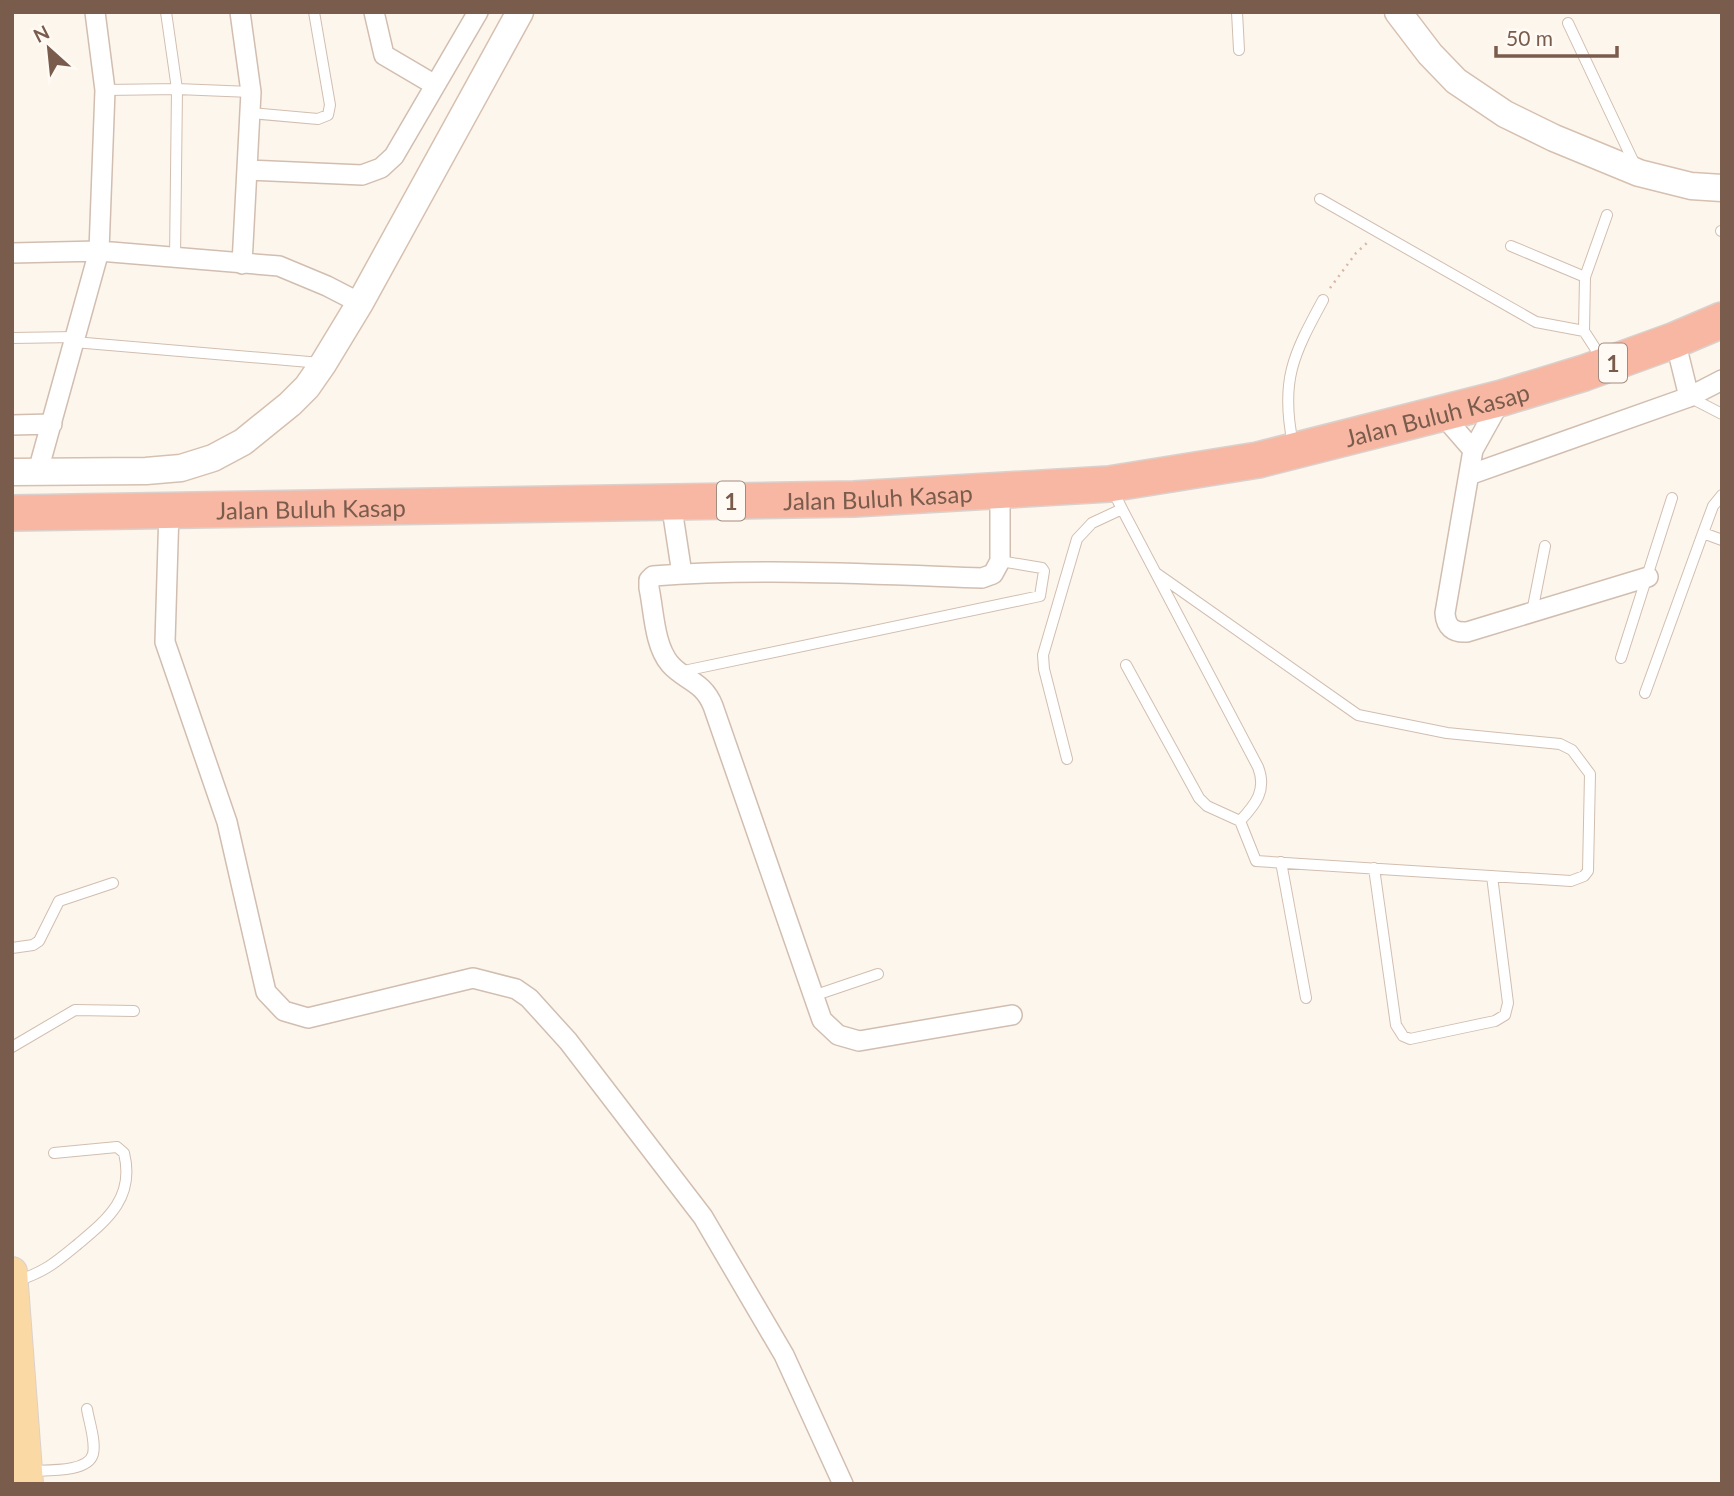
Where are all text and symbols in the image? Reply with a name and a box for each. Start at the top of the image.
north arrow [14,14,84,84]
scale bar [1496,14,1617,58]
text: N [29,20,53,47]
text: 50 m [1506,25,1553,50]
road number: 1 [1599,344,1627,382]
street label: Jalan Buluh Kasap [1341,376,1533,452]
street label: Jalan Buluh Kasap [783,478,973,515]
road number: 1 [717,481,745,520]
street label: Jalan Buluh Kasap [216,492,406,524]

